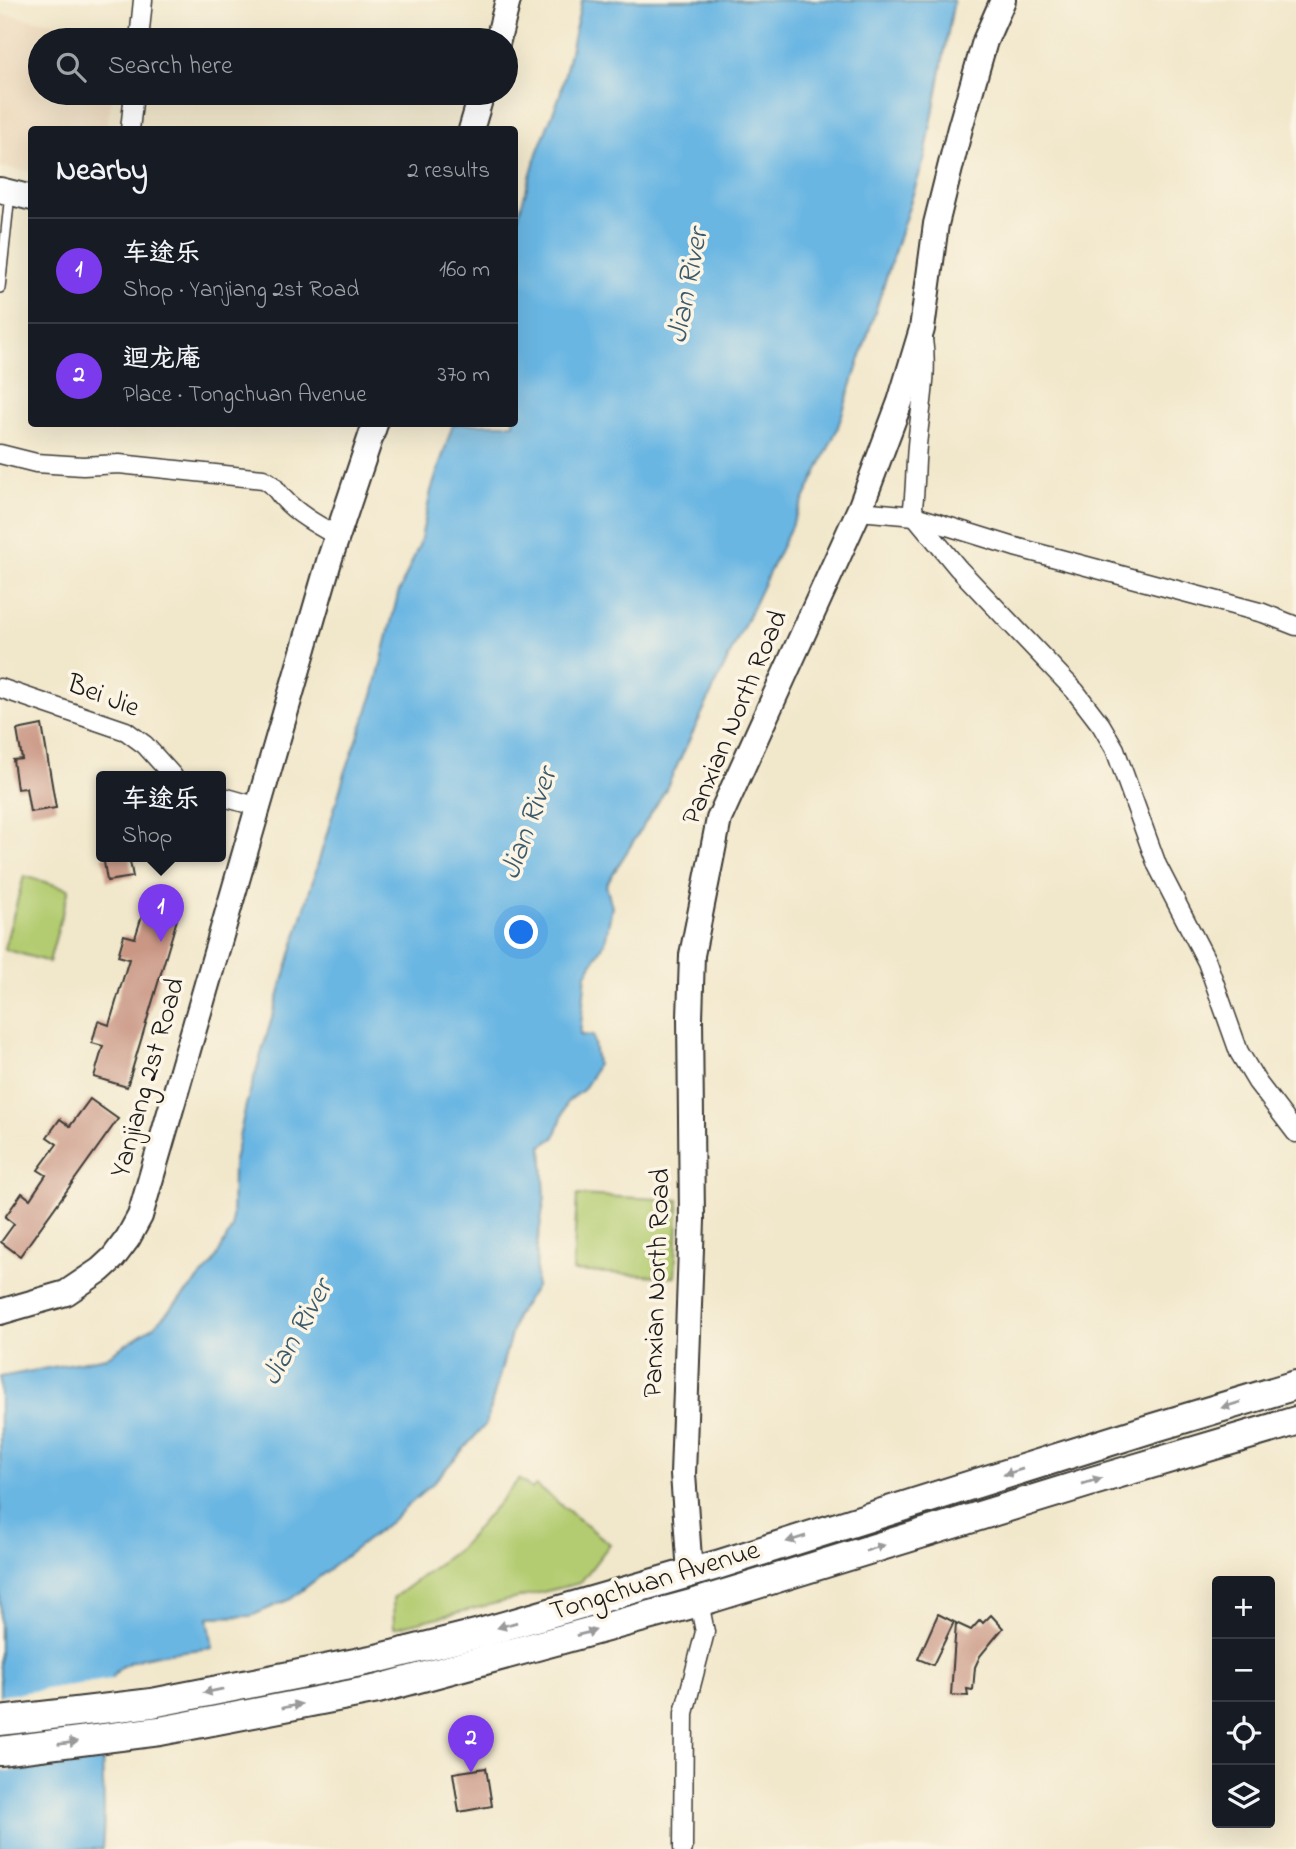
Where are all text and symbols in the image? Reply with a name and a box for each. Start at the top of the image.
search box [28,28,518,105]
icon: search [52,48,90,86]
text: Search here [108,48,233,86]
text: Nearby [56,150,148,194]
text: 2 results [407,155,490,188]
water label: Jian River [656,221,722,347]
text: 车途乐 [123,236,201,274]
text: 1 [75,254,83,287]
text: 160 m [439,254,490,287]
text: Shop · Yanjiang 2st Road [123,274,359,307]
text: 迴龙庵 [123,341,201,379]
text: 2 [73,359,85,392]
text: 370 m [437,359,490,392]
text: Place · Tongchuan Avenue [123,379,367,412]
street label: Panxian North Road [672,604,800,832]
street label: Bei Jie [60,664,146,730]
water label: Jian River [490,759,572,886]
popup [96,771,226,862]
text: 车途乐 [122,782,200,820]
text: Shop [122,820,172,853]
pin: 1 [138,884,184,942]
your location [504,915,538,949]
street label: Yanjiang 2st Road [101,973,197,1183]
street label: Panxian North Road [634,1167,683,1399]
water label: Jian River [251,1268,347,1394]
one-way arrow [1220,1400,1241,1410]
one-way arrow [1003,1467,1024,1477]
one-way arrow [1082,1476,1103,1486]
street label: Tongchuan Avenue [545,1531,765,1633]
one-way arrow [785,1535,806,1545]
one-way arrow [864,1543,885,1553]
map controls [1212,1576,1275,1828]
button: + [1212,1576,1275,1639]
one-way arrow [496,1620,518,1631]
one-way arrow [575,1627,597,1638]
button: − [1212,1639,1275,1702]
one-way arrow [202,1686,224,1697]
one-way arrow [281,1700,303,1711]
button: locate [1212,1702,1275,1765]
pin: 2 [448,1715,494,1773]
one-way arrow [57,1737,79,1748]
button: layers [1212,1765,1275,1828]

